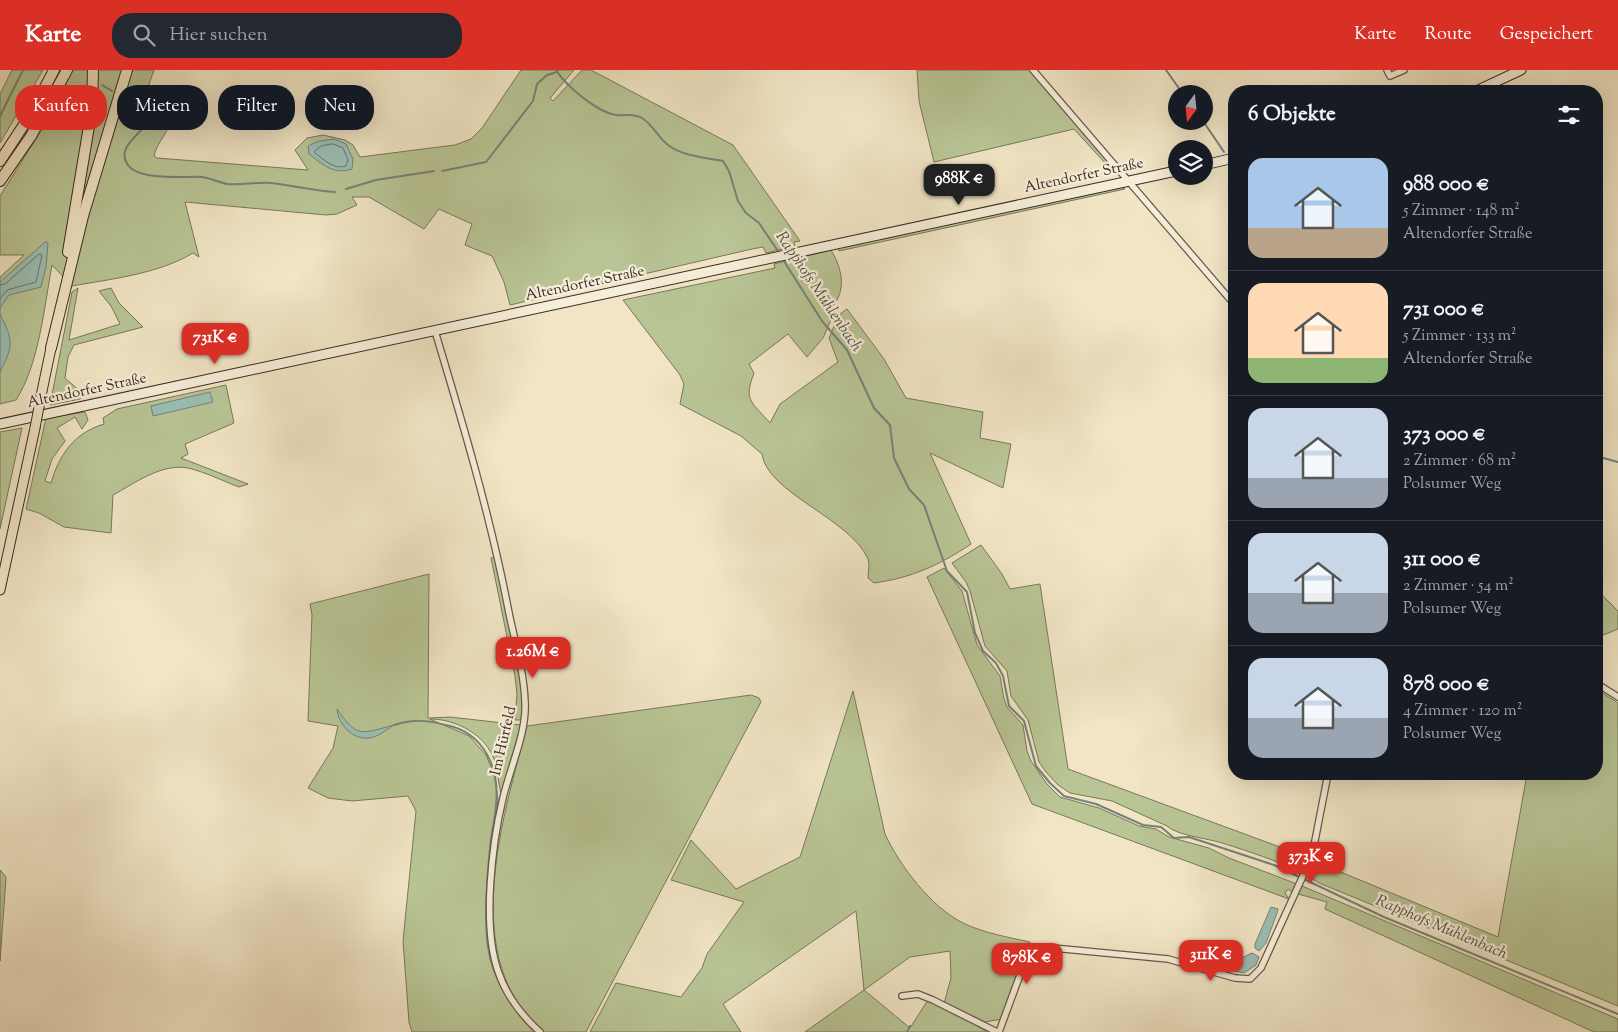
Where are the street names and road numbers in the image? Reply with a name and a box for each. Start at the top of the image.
street label: Altendorfer Straße [1022,153,1146,199]
street label: Altendorfer Straße [523,261,647,307]
street label: Altendorfer Straße [25,368,149,414]
street label: Im Hürfeld [486,704,522,778]

